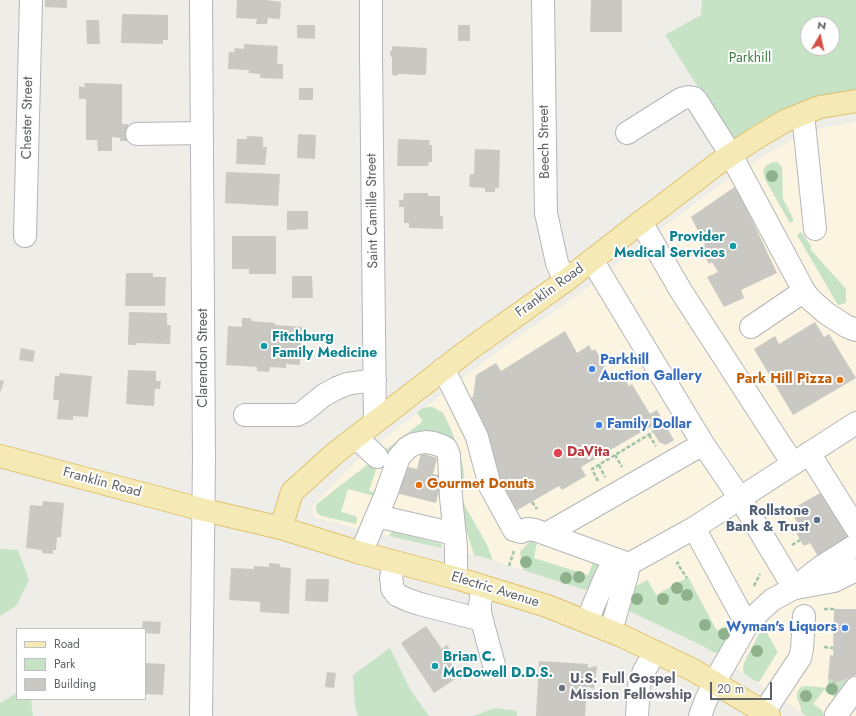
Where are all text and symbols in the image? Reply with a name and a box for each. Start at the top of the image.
north arrow [800,16,840,56]
text: N [816,17,827,34]
park label: Parkhill [729,51,771,67]
street label: Chester Street [19,76,37,160]
street label: Beech Street [536,105,554,179]
street label: Saint Camille Street [364,153,382,269]
place label: Provider Medical Services [614,230,725,262]
marker: Provider Medical Services [728,241,738,251]
street label: Franklin Road [513,261,587,321]
street label: Clarendon Street [196,308,212,408]
place label: Fitchburg Family Medicine [272,330,377,362]
marker: Fitchburg Family Medicine [259,341,269,351]
place label: Parkhill Auction Gallery [600,353,702,386]
marker: Parkhill Auction Gallery [587,364,597,374]
place label: Park Hill Pizza [736,372,832,388]
marker: Park Hill Pizza [835,375,845,385]
place label: Family Dollar [607,417,692,433]
marker: Family Dollar [594,420,604,430]
place label: DaVita [567,445,610,461]
marker: DaVita [552,447,564,459]
street label: Franklin Road [61,464,143,502]
place label: Gourmet Donuts [427,477,534,493]
marker: Gourmet Donuts [414,480,424,490]
place label: Rollstone Bank & Trust [726,504,809,536]
marker: Rollstone Bank & Trust [812,515,822,525]
street label: Electric Avenue [449,569,541,611]
place label: Wyman's Liquors [726,620,837,636]
marker: Wyman's Liquors [840,623,850,633]
legend [16,628,146,700]
text: Road [54,635,80,653]
place label: Brian C. McDowell D.D.S. [443,650,553,682]
text: Park [54,655,75,673]
marker: Brian C. McDowell D.D.S. [430,661,440,671]
place label: U.S. Full Gospel Mission Fellowship [570,672,692,704]
scale bar [712,674,774,700]
text: Building [54,675,96,693]
text: 20 m [717,680,744,698]
marker: U.S. Full Gospel Mission Fellowship [557,683,567,693]

